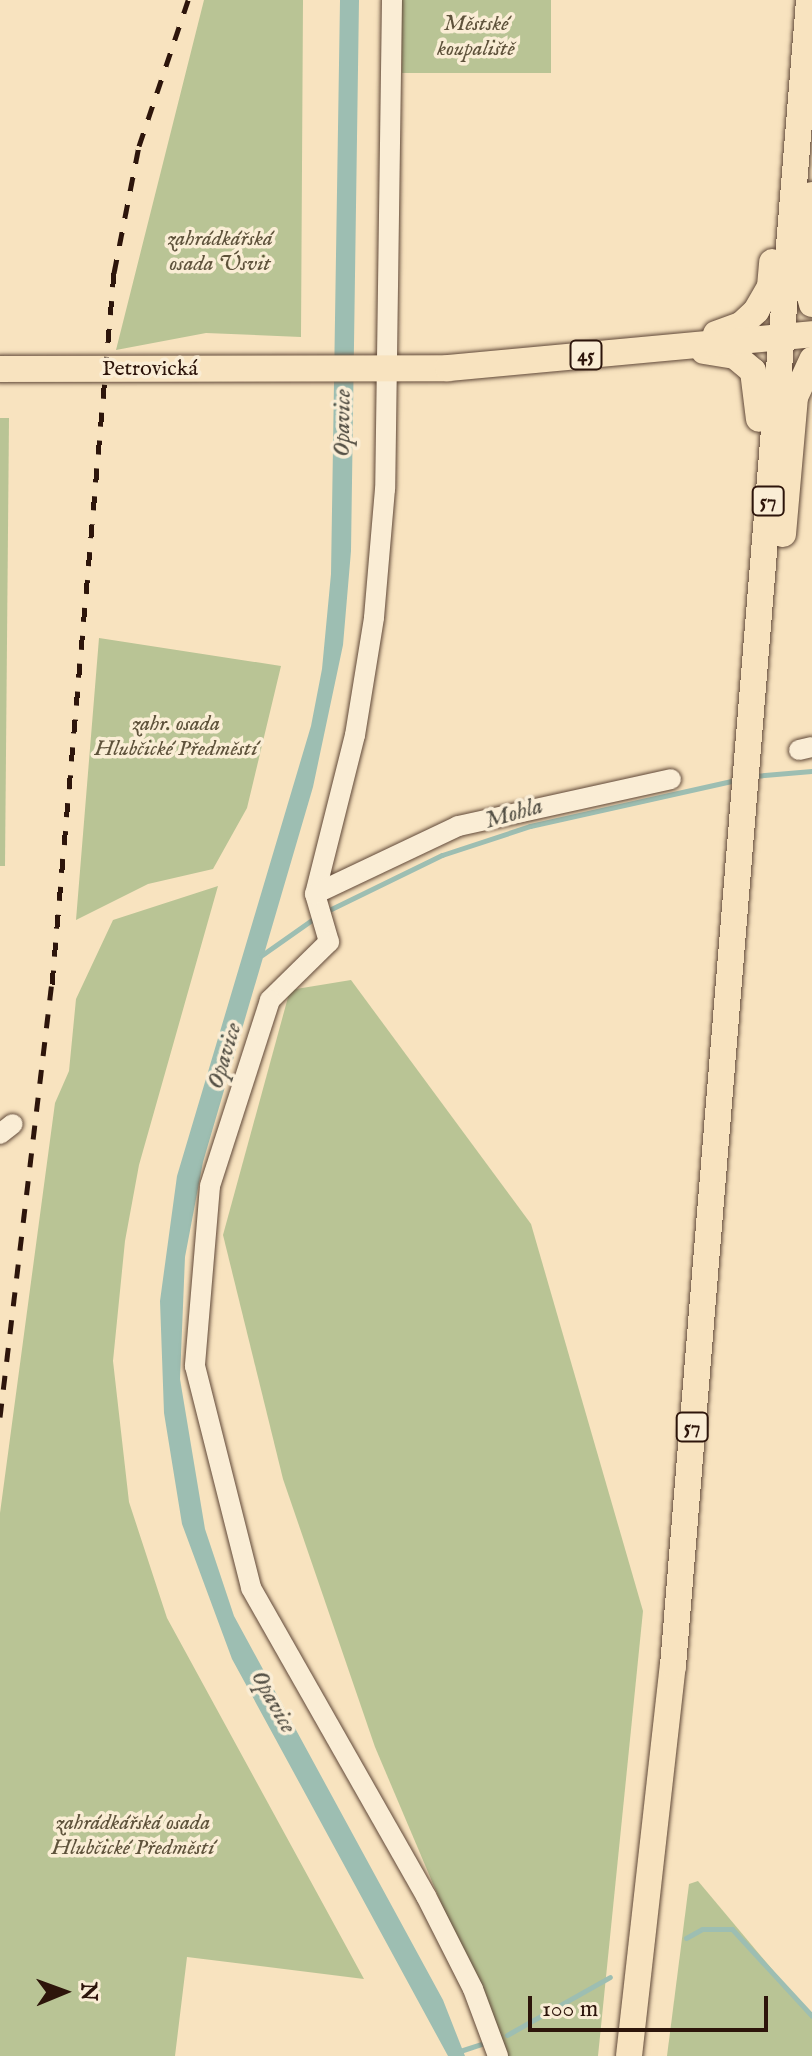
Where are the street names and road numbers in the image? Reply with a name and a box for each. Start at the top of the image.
road number: 45 [568,339,604,371]
street label: Petrovická [102,357,198,383]
road number: 57 [750,485,786,517]
road number: 57 [674,1411,710,1443]

